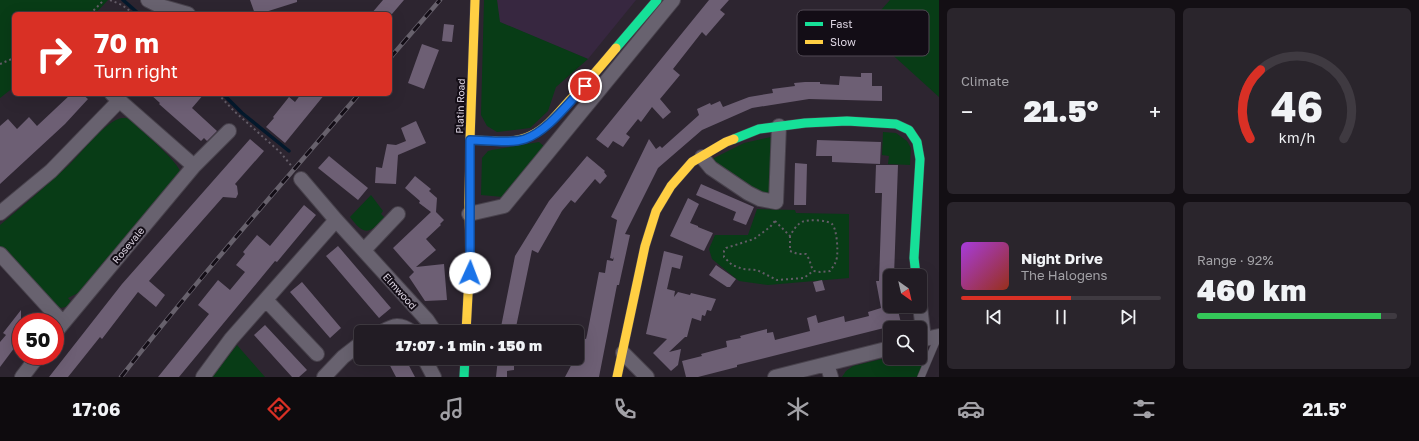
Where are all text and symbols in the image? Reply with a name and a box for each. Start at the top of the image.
legend [797,10,929,56]
text: Fast [830,17,853,30]
text: 70 m [94,26,159,59]
icon: right [28,28,80,80]
text: Slow [830,35,856,48]
text: Turn right [94,60,178,82]
pin [568,69,602,103]
text: Climate [961,73,1009,89]
icon: arrive [574,75,596,97]
street label: Platin Road [453,78,467,134]
text: 46 [1271,81,1323,131]
text: 21.5° [1024,93,1098,129]
text: − [961,98,973,125]
text: + [1149,98,1161,125]
text: km/h [1279,128,1315,145]
street label: Rosevale [109,224,147,266]
text: Night Drive [1021,249,1103,267]
position arrow [449,252,491,294]
text: Range · 92% [1197,252,1273,268]
text: The Halogens [1021,267,1107,283]
north arrow [883,269,927,313]
map controls [883,269,927,365]
street label: Elmwood [381,271,419,311]
text: 460 km [1197,272,1306,308]
icon: previous [983,306,1005,328]
icon: pause [1050,306,1072,328]
icon: next [1117,306,1139,328]
speed limit sign: 50 [12,313,64,365]
button: search [883,321,927,365]
text: 17:07 · 1 min · 150 m [396,336,542,354]
icon: directions [265,395,293,423]
icon: music [438,395,466,423]
icon: phone [611,395,639,423]
icon: climate [784,395,812,423]
icon: car [957,395,985,423]
icon: filters [1130,395,1158,423]
text: 17:06 [72,398,120,420]
text: 21.5° [1303,398,1347,420]

